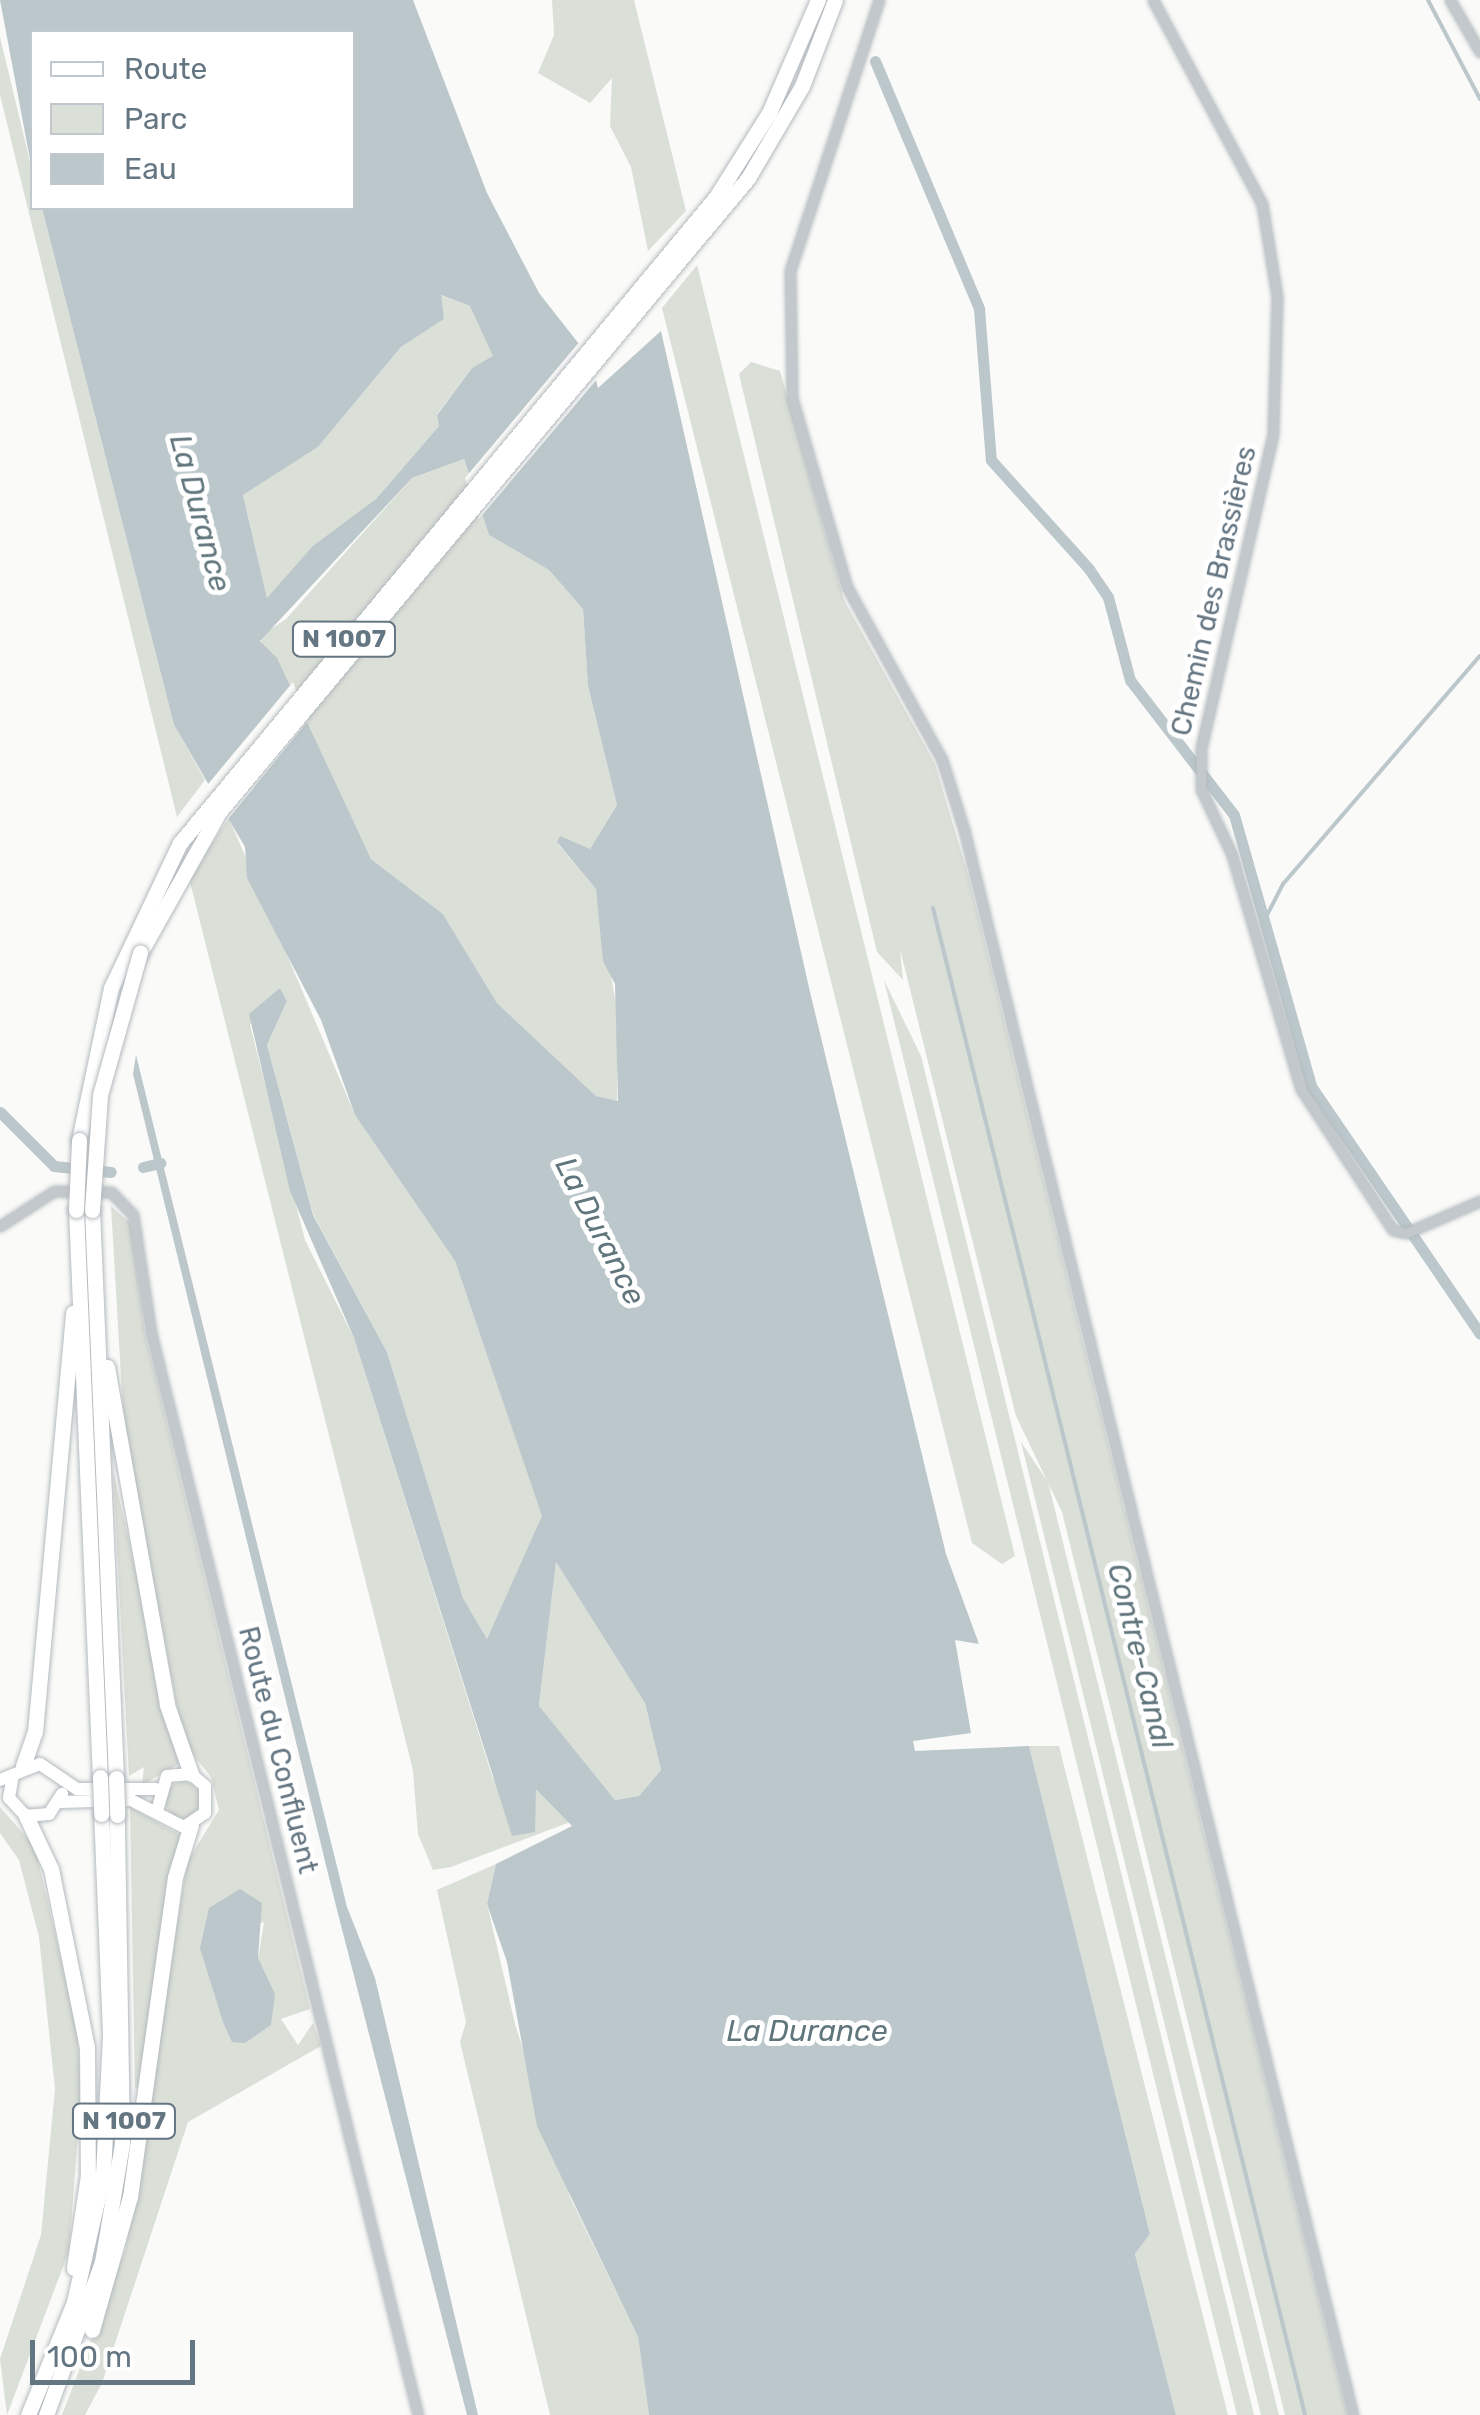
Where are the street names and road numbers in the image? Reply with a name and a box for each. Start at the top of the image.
street label: Chemin des Brassières [1164,443,1264,739]
road number: N 1007 [292,619,396,659]
street label: Route du Confluent [231,1623,325,1877]
road number: N 1007 [72,2101,176,2141]

